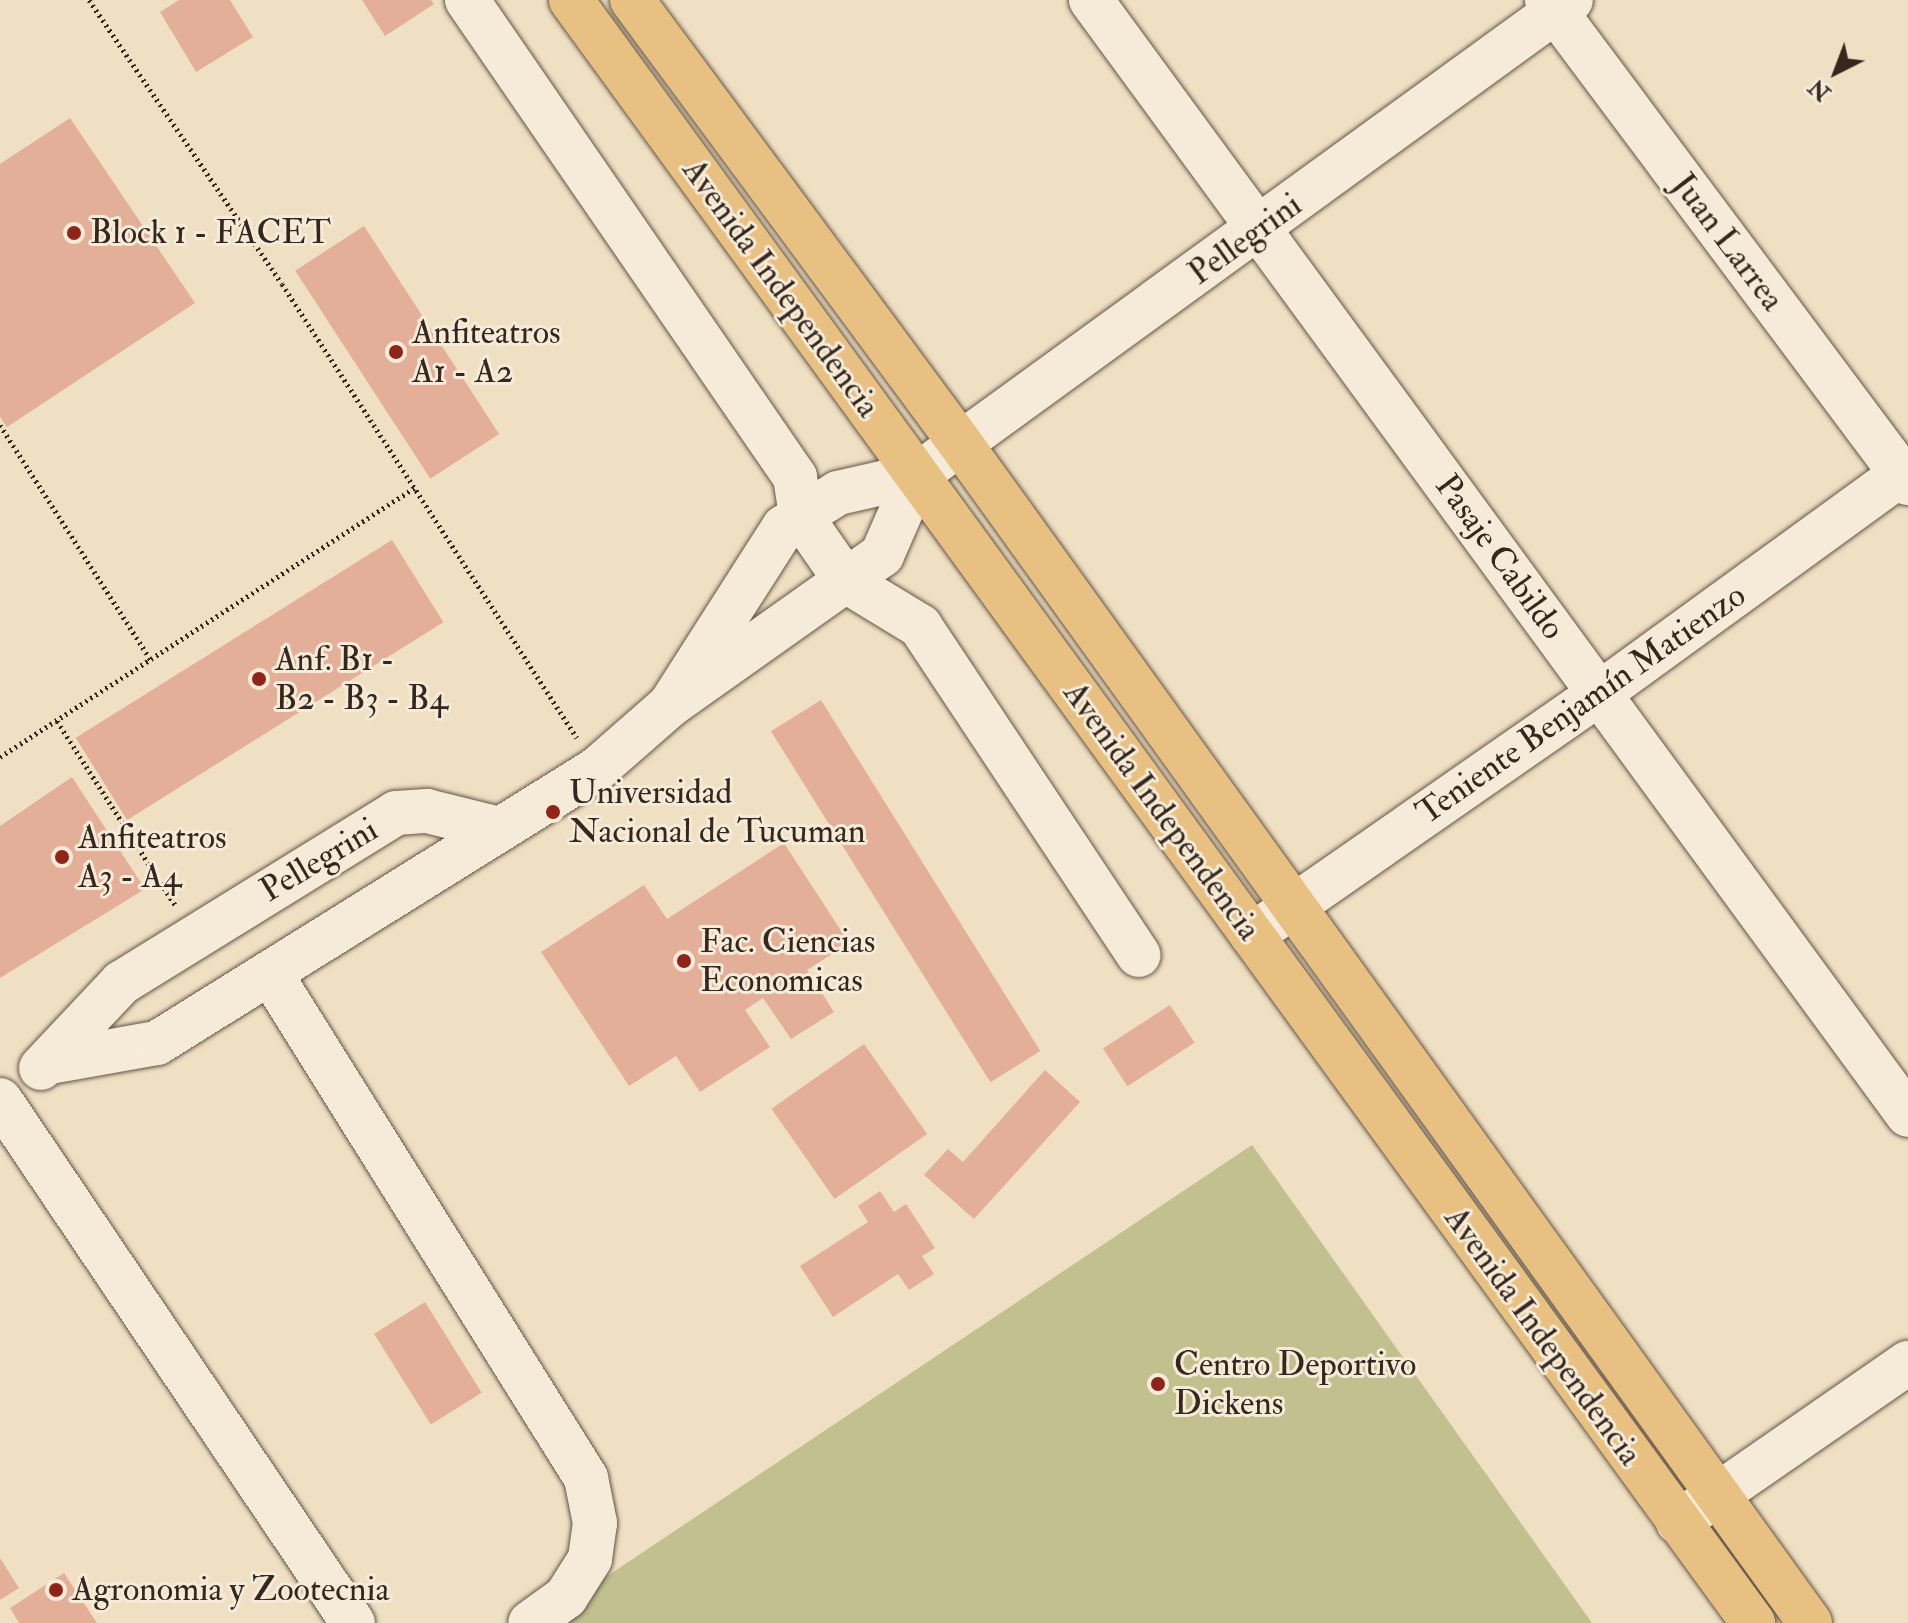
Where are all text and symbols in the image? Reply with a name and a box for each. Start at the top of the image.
north arrow [1796,32,1876,112]
text: N [1803,73,1837,107]
street label: Avenida Independencia [673,151,889,425]
street label: Juan Larrea [1663,165,1793,319]
street label: Pellegrini [1181,184,1309,294]
place label: Block 1 - FACET [90,213,331,253]
marker: Block 1 - FACET [65,224,83,242]
place label: Anfiteatros A1 - A2 [412,312,561,392]
marker: Anfiteatros A1 - A2 [387,343,405,361]
street label: Pasaje Cabildo [1426,467,1574,647]
street label: Teniente Benjamín Matienzo [1409,575,1753,833]
place label: Anf. B1 - B2 - B3 - B4 [275,639,448,718]
marker: Anf. B1 - B2 - B3 - B4 [250,670,268,688]
street label: Avenida Independencia [1054,674,1270,948]
place label: Universidad Nacional de Tucuman [569,772,866,852]
marker: Universidad Nacional de Tucuman [544,803,562,821]
street label: Pellegrini [253,809,385,911]
place label: Anfiteatros A3 - A4 [78,817,227,896]
marker: Anfiteatros A3 - A4 [53,848,71,866]
place label: Fac. Ciencias Economicas [700,921,875,1000]
marker: Fac. Ciencias Economicas [675,952,693,970]
street label: Avenida Independencia [1435,1199,1651,1473]
place label: Centro Deportivo Dickens [1174,1344,1416,1424]
marker: Centro Deportivo Dickens [1149,1375,1167,1393]
place label: Agronomia y Zootecnia [72,1570,389,1610]
marker: Agronomia y Zootecnia [47,1581,65,1599]

